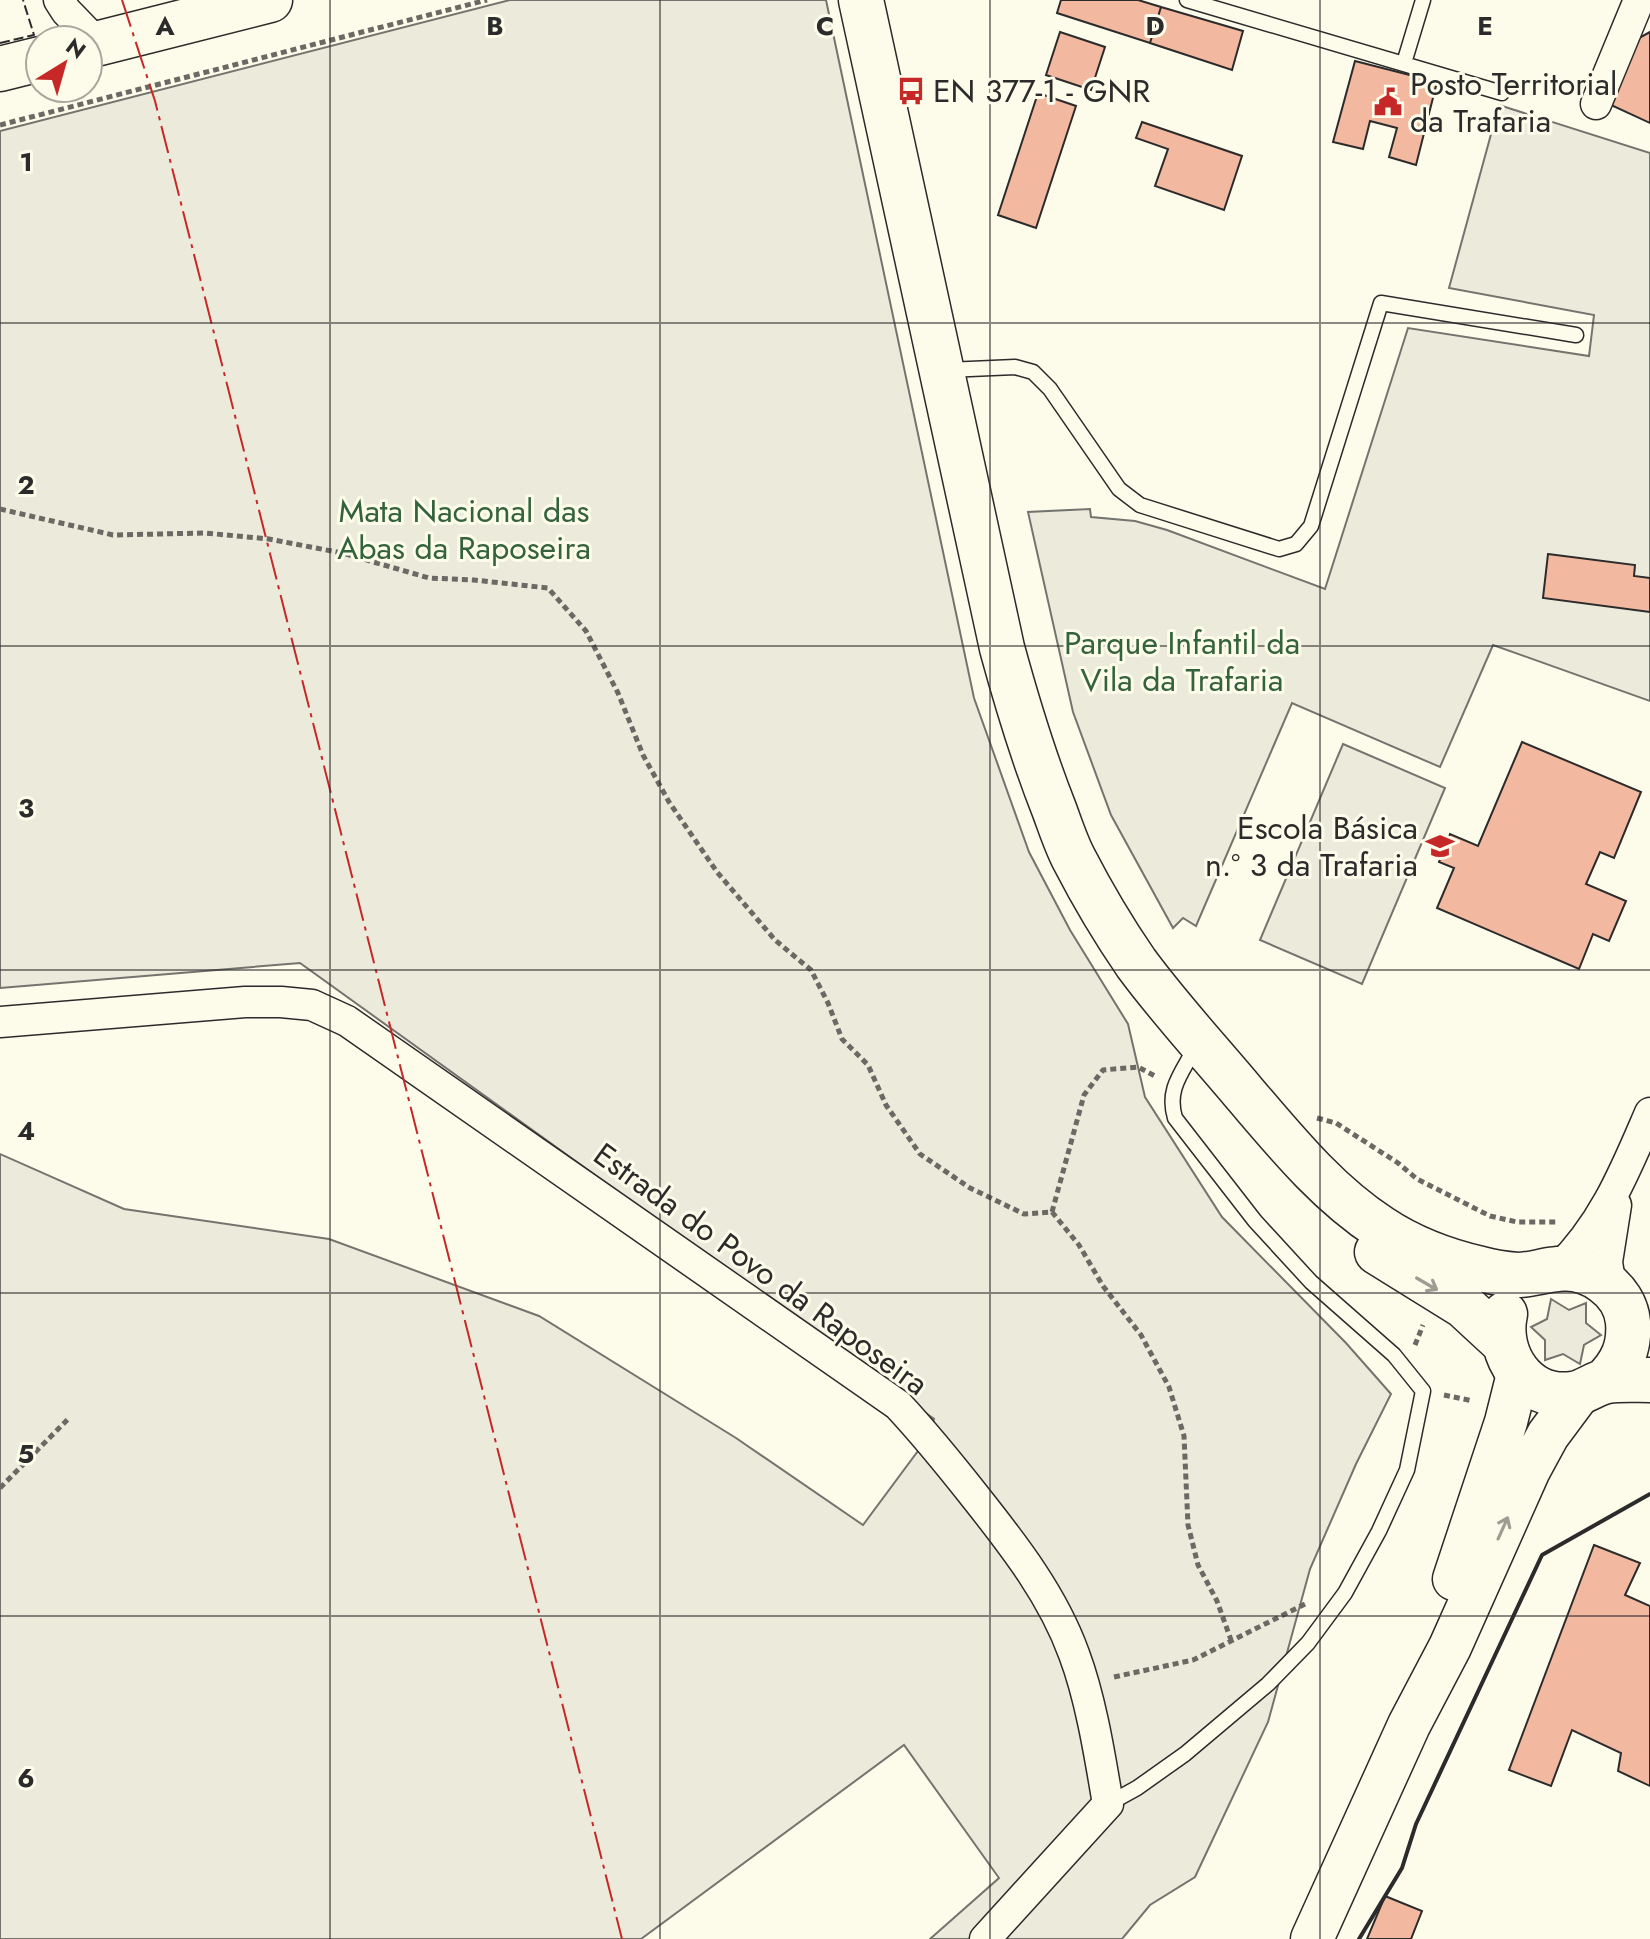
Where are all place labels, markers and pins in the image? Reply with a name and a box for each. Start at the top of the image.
place label: Posto Territorial da Trafaria [1410,61,1617,144]
place label: EN 377-1 - GNR [933,68,1150,114]
bus stop icon: EN 377-1 - GNR [896,76,926,106]
public building icon: Posto Territorial da Trafaria [1373,87,1403,117]
place label: Escola Básica n.º 3 da Trafaria [1205,805,1418,888]
school or university icon: Escola Básica n.º 3 da Trafaria [1425,831,1455,861]

